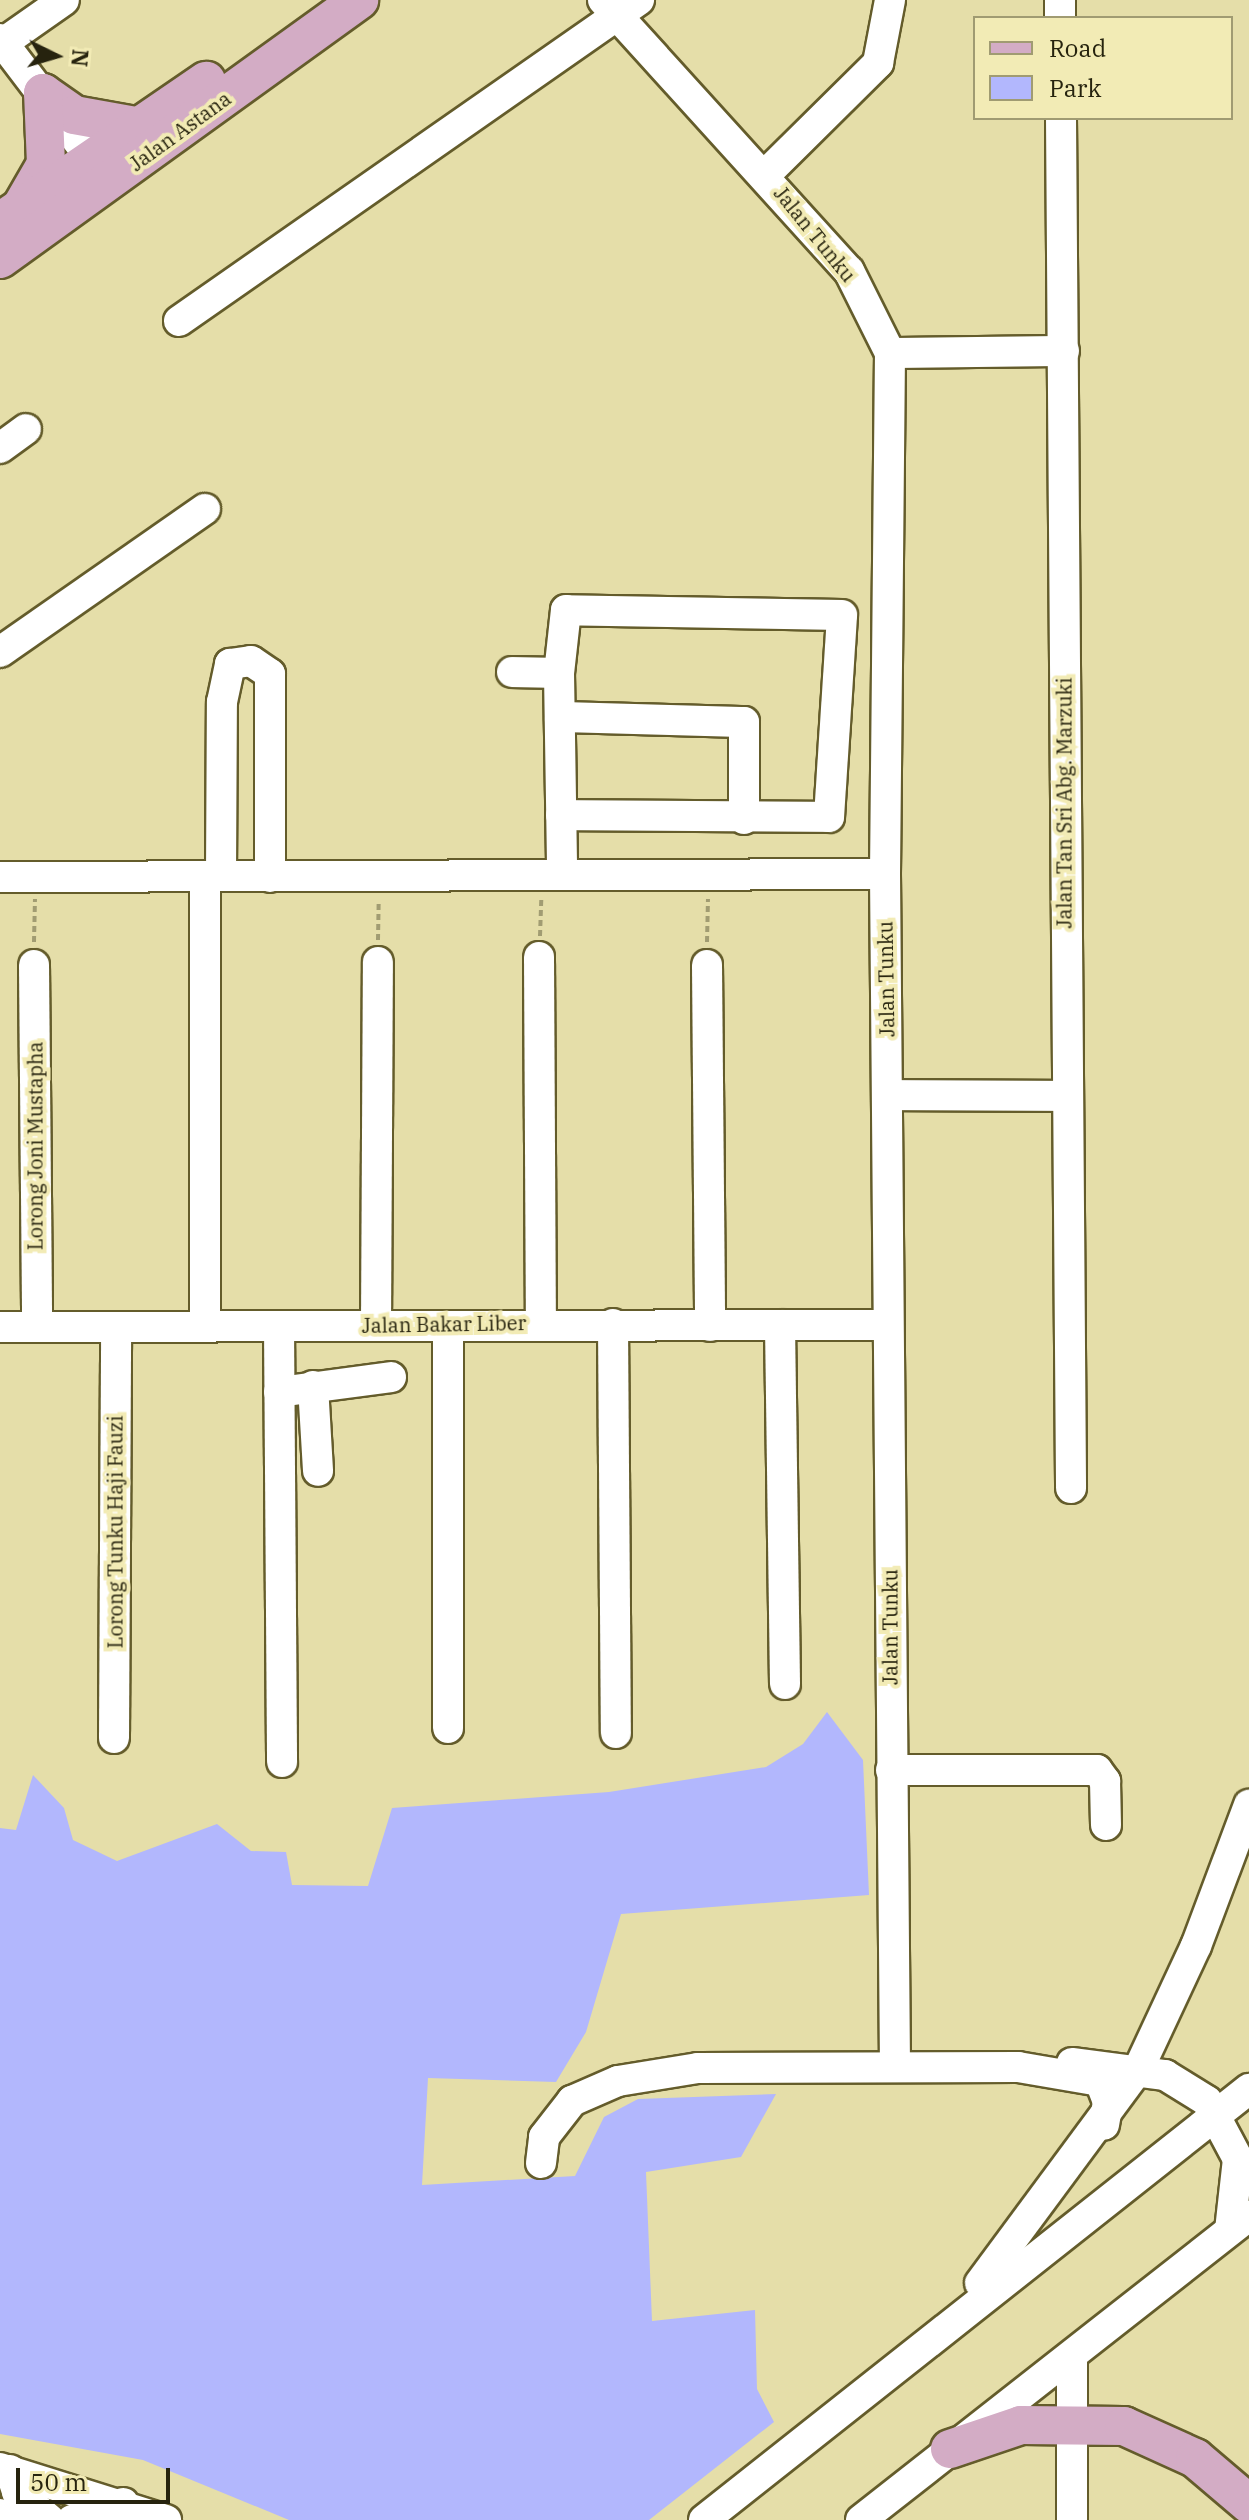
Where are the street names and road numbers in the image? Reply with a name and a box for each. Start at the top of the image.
street label: Jalan Astana [125,86,235,176]
street label: Jalan Tunku [769,181,861,287]
street label: Jalan Tan Sri Abg. Marzuki [1052,678,1076,928]
street label: Jalan Tunku [873,921,899,1037]
street label: Lorong Joni Mustapha [23,1042,47,1250]
street label: Jalan Bakar Liber [361,1311,527,1337]
street label: Lorong Tunku Haji Fauzi [103,1416,127,1648]
street label: Jalan Tunku [878,1569,902,1685]

